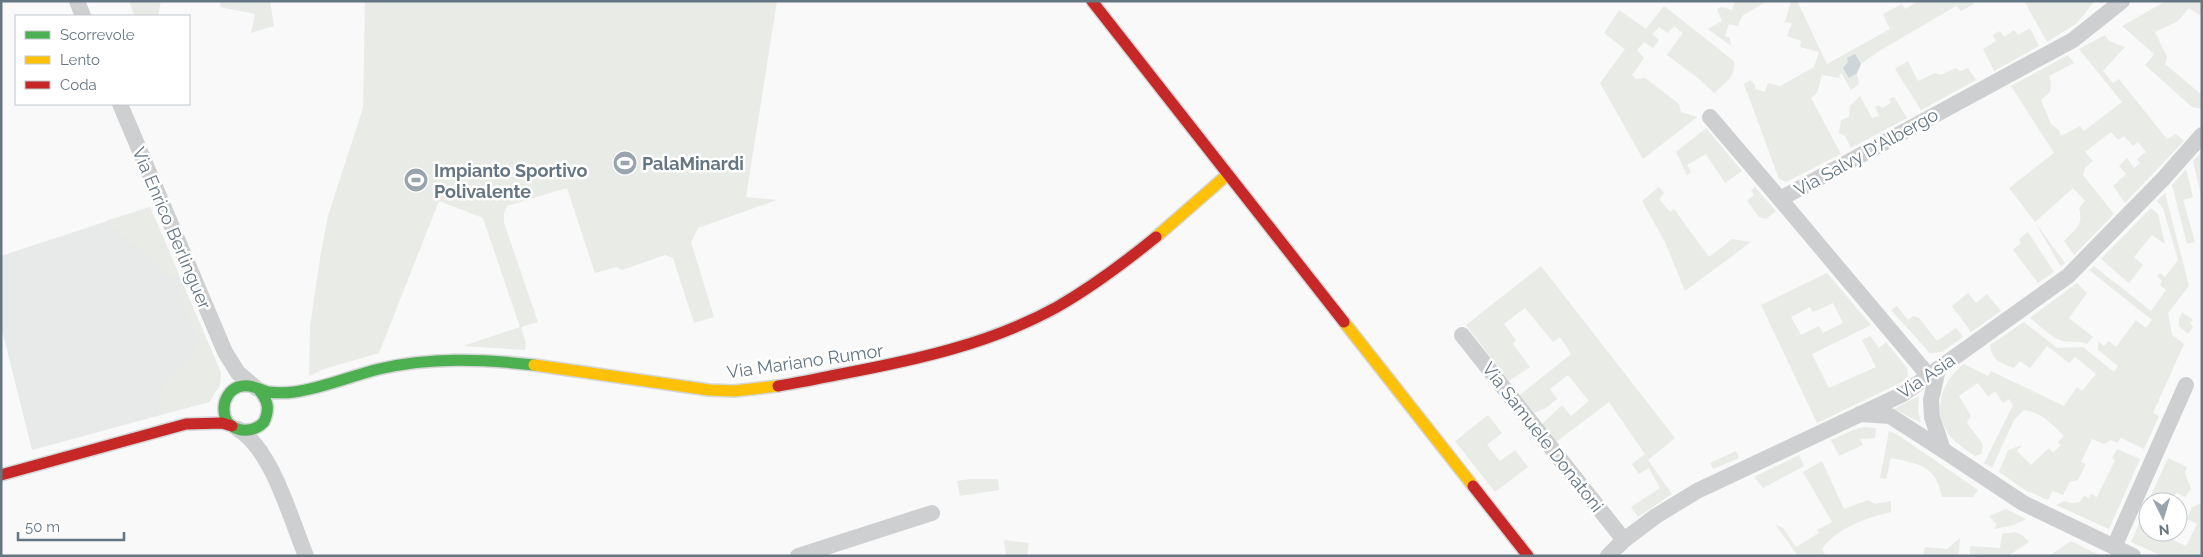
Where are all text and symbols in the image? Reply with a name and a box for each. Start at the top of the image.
legend [15,15,190,105]
text: Scorrevole [60,26,135,44]
text: Lento [60,51,100,69]
text: Coda [60,76,97,94]
street label: Via Salvy D'Albergo [1790,104,1942,200]
street label: Via Enrico Berlinguer [128,144,216,313]
sports icon: PalaMinardi [612,150,638,176]
place label: PalaMinardi [642,153,744,174]
place label: Impianto Sportivo Polivalente [434,160,587,202]
sports icon: Impianto Sportivo Polivalente [403,167,429,193]
street label: Via Mariano Rumor [725,340,885,382]
street label: Via Asia [1893,349,1959,403]
street label: Via Samuele Donatoni [1478,358,1608,516]
north arrow [2138,492,2188,542]
scale bar [18,510,124,542]
text: 50 m [25,518,60,536]
text: N [2158,522,2170,538]

